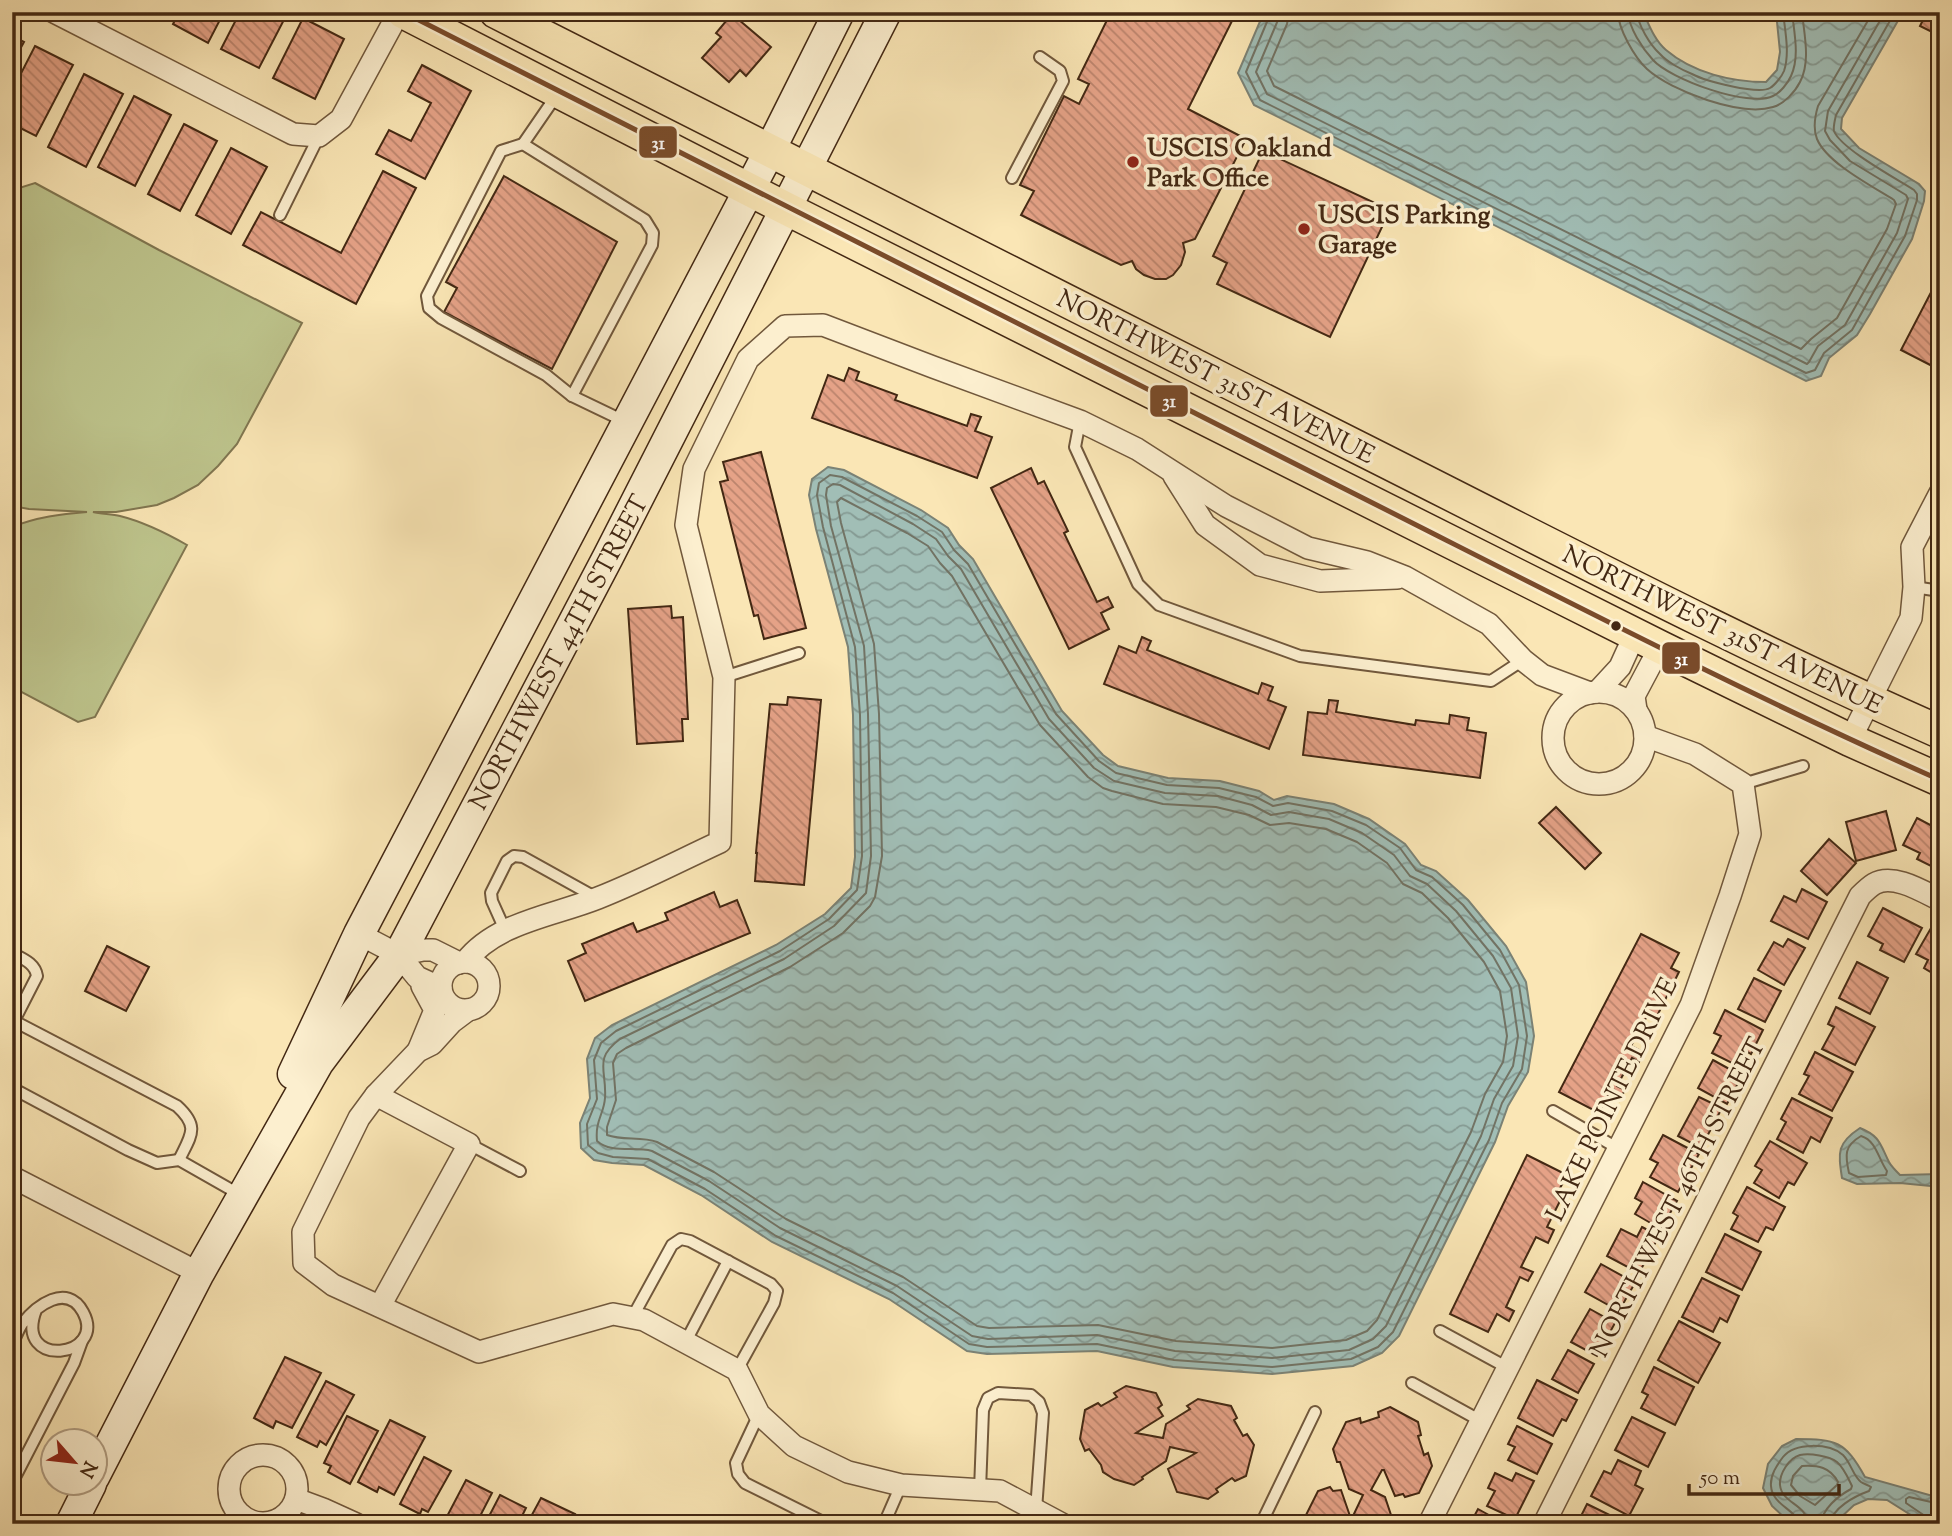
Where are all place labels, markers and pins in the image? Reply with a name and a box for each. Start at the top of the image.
place label: USCIS Oakland Park Office [1147,131,1332,198]
marker: USCIS Oakland Park Office [1125,154,1141,170]
place label: USCIS Parking Garage [1318,198,1490,265]
marker: USCIS Parking Garage [1296,221,1312,237]
unlabelled marker [1609,619,1623,633]

